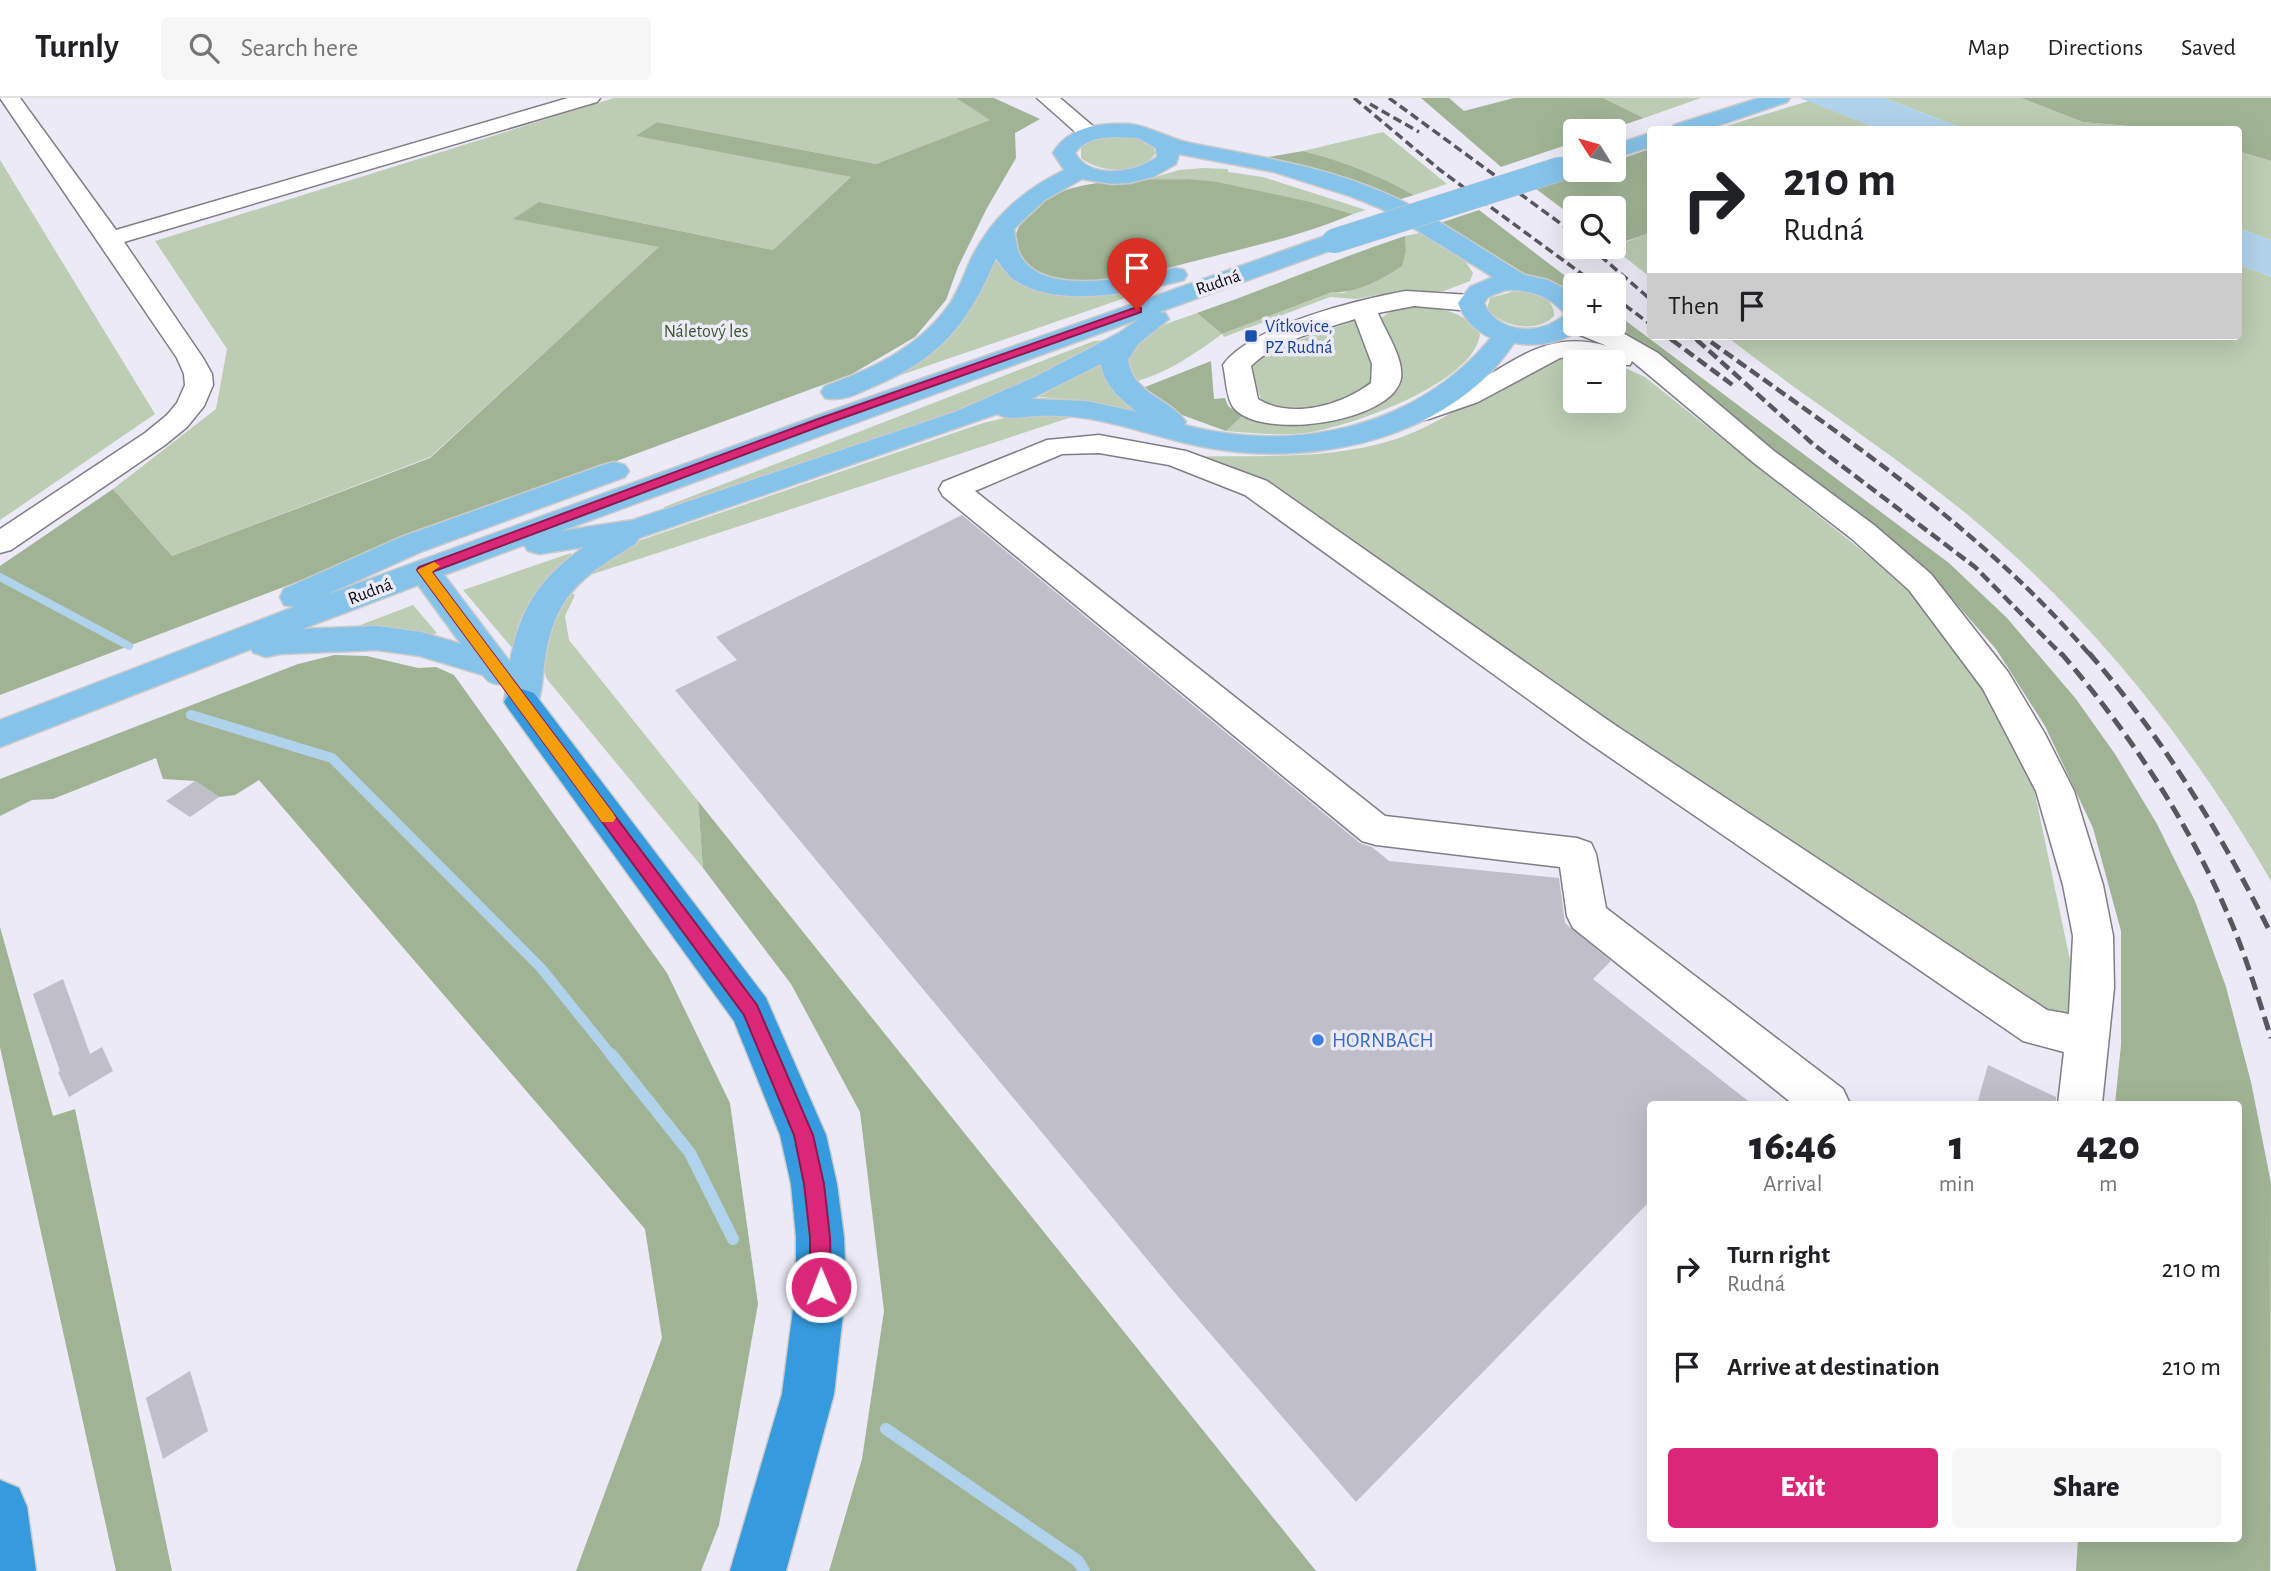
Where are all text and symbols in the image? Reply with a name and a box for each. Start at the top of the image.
search box [161,17,651,80]
icon: search [185,29,223,67]
text: Turnly [35,31,119,64]
text: Search here [241,35,358,61]
text: Map [1967,36,2009,60]
text: Directions [2047,36,2143,60]
text: Saved [2181,36,2236,60]
north arrow [1563,119,1626,182]
map controls [1563,119,1626,413]
icon: right [1668,154,1759,245]
text: 210 m [1783,156,1896,205]
button: search [1563,196,1626,259]
text: Rudná [1783,214,1864,246]
pin [1107,238,1167,310]
icon: arrive [1118,249,1156,287]
street label: Rudná [1194,267,1243,299]
button: + [1563,273,1626,336]
icon: arrive [1733,287,1771,325]
text: Then [1668,293,1719,319]
place label: Vítkovice, PZ Rudná [1265,318,1333,357]
park label: Náletový les [664,323,748,341]
marker: Vítkovice, PZ Rudná [1243,328,1259,344]
button: − [1563,350,1626,413]
street label: Rudná [346,575,395,609]
place label: HORNBACH [1332,1030,1434,1051]
marker: HORNBACH [1310,1032,1326,1048]
text: 16:46 [1749,1125,1837,1167]
text: 1 [1949,1125,1964,1167]
text: 420 [2077,1125,2140,1167]
text: Arrival [1763,1173,1822,1196]
text: min [1939,1173,1975,1196]
text: m [2099,1173,2117,1196]
text: Turn right [1727,1242,1830,1268]
position arrow [784,1250,858,1324]
icon: right [1668,1250,1706,1288]
text: 210 m [2161,1256,2221,1282]
text: Rudná [1727,1273,1785,1296]
icon: arrive [1668,1348,1706,1386]
text: Arrive at destination [1727,1354,1940,1380]
text: 210 m [2161,1354,2221,1380]
button: Exit [1668,1448,1938,1528]
button: Share [1952,1448,2221,1528]

